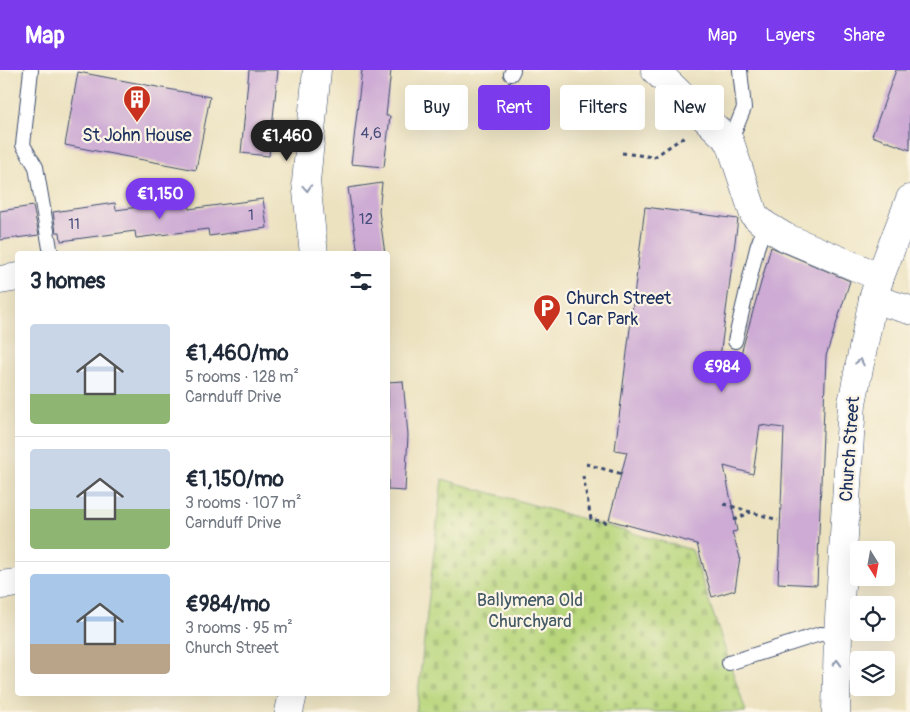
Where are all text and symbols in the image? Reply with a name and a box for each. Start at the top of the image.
text: Map [25,21,65,50]
text: Map [708,24,737,47]
text: Layers [765,24,815,47]
text: Share [843,24,885,47]
building icon: St John House [122,84,152,123]
chip: Buy [405,85,468,130]
chip: Rent [478,85,550,130]
chip: Filters [560,85,645,130]
chip: New [655,85,724,130]
pin: €1,460 [246,119,328,162]
place label: St John House [82,124,192,147]
house number: 4,6 [360,124,382,143]
text: €1,460 [262,126,312,146]
pin: €1,150 [119,178,201,220]
text: €1,150 [137,184,183,204]
one-way arrow [301,184,312,192]
house number: 1 [248,206,254,225]
house number: 12 [359,210,373,229]
house number: 11 [68,215,80,234]
icon: filters [347,267,375,295]
text: 3 homes [30,268,105,295]
place label: Church Street 1 Car Park [566,287,672,331]
parking icon: Church Street 1 Car Park [532,293,562,332]
text: €1,460/mo [185,340,289,367]
icon: home [70,344,130,404]
pin: €984 [692,350,752,393]
text: €984 [704,357,740,377]
one-way arrow [854,358,865,366]
text: 5 rooms · 128 m² [185,367,299,387]
text: Carnduff Drive [185,387,281,407]
street label: Church Street [835,395,865,502]
text: €1,150/mo [185,466,284,493]
icon: home [70,469,130,529]
text: 3 rooms · 107 m² [185,493,302,513]
text: Carnduff Drive [185,513,281,533]
north arrow [850,541,895,586]
map controls [850,541,895,696]
park label: Ballymena Old Churchyard [477,589,583,633]
text: €984/mo [185,591,270,618]
icon: home [70,594,130,654]
button: locate [850,596,895,641]
text: 3 rooms · 95 m² [185,618,293,638]
text: Church Street [185,638,279,658]
button: layers [850,651,895,696]
one-way arrow [832,659,843,667]

